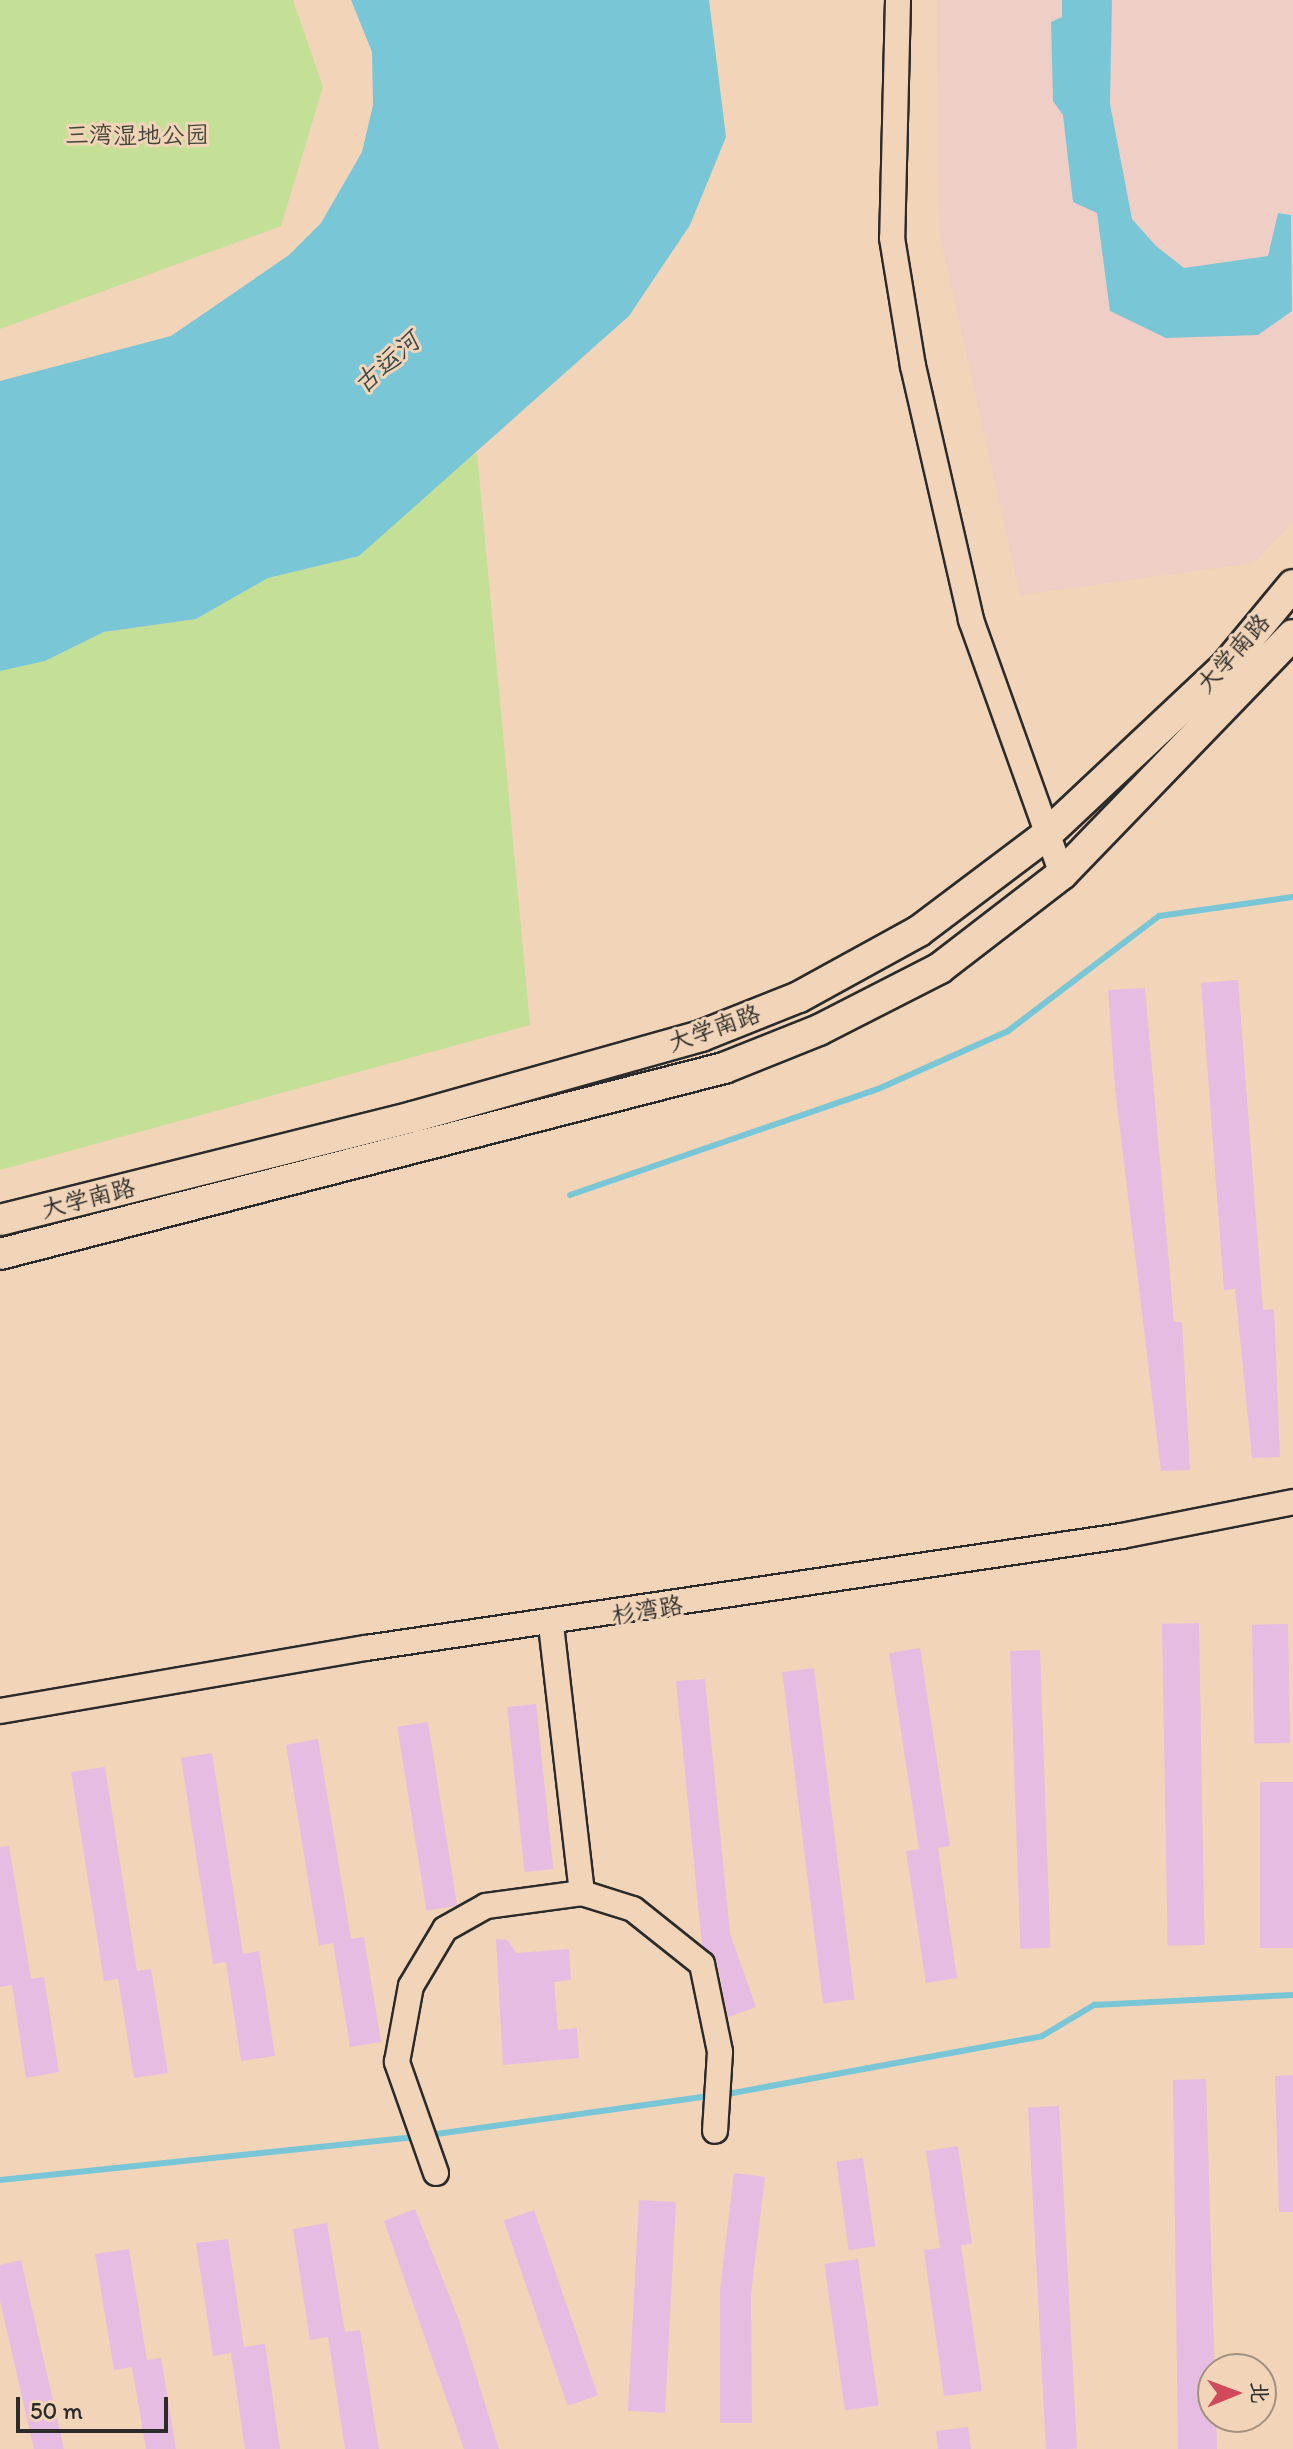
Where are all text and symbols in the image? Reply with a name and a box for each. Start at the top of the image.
park label: 三湾湿地公园 [65,121,209,149]
water label: 古运河 [347,326,427,400]
street label: 大学南路 [1190,608,1276,698]
street label: 大学南路 [664,999,764,1057]
street label: 大学南路 [38,1172,138,1224]
street label: 杉湾路 [609,1590,685,1630]
north arrow [1197,2353,1277,2433]
scale bar [20,2381,172,2431]
text: 北 [1246,2381,1273,2404]
text: 50 m [30,2396,83,2425]

